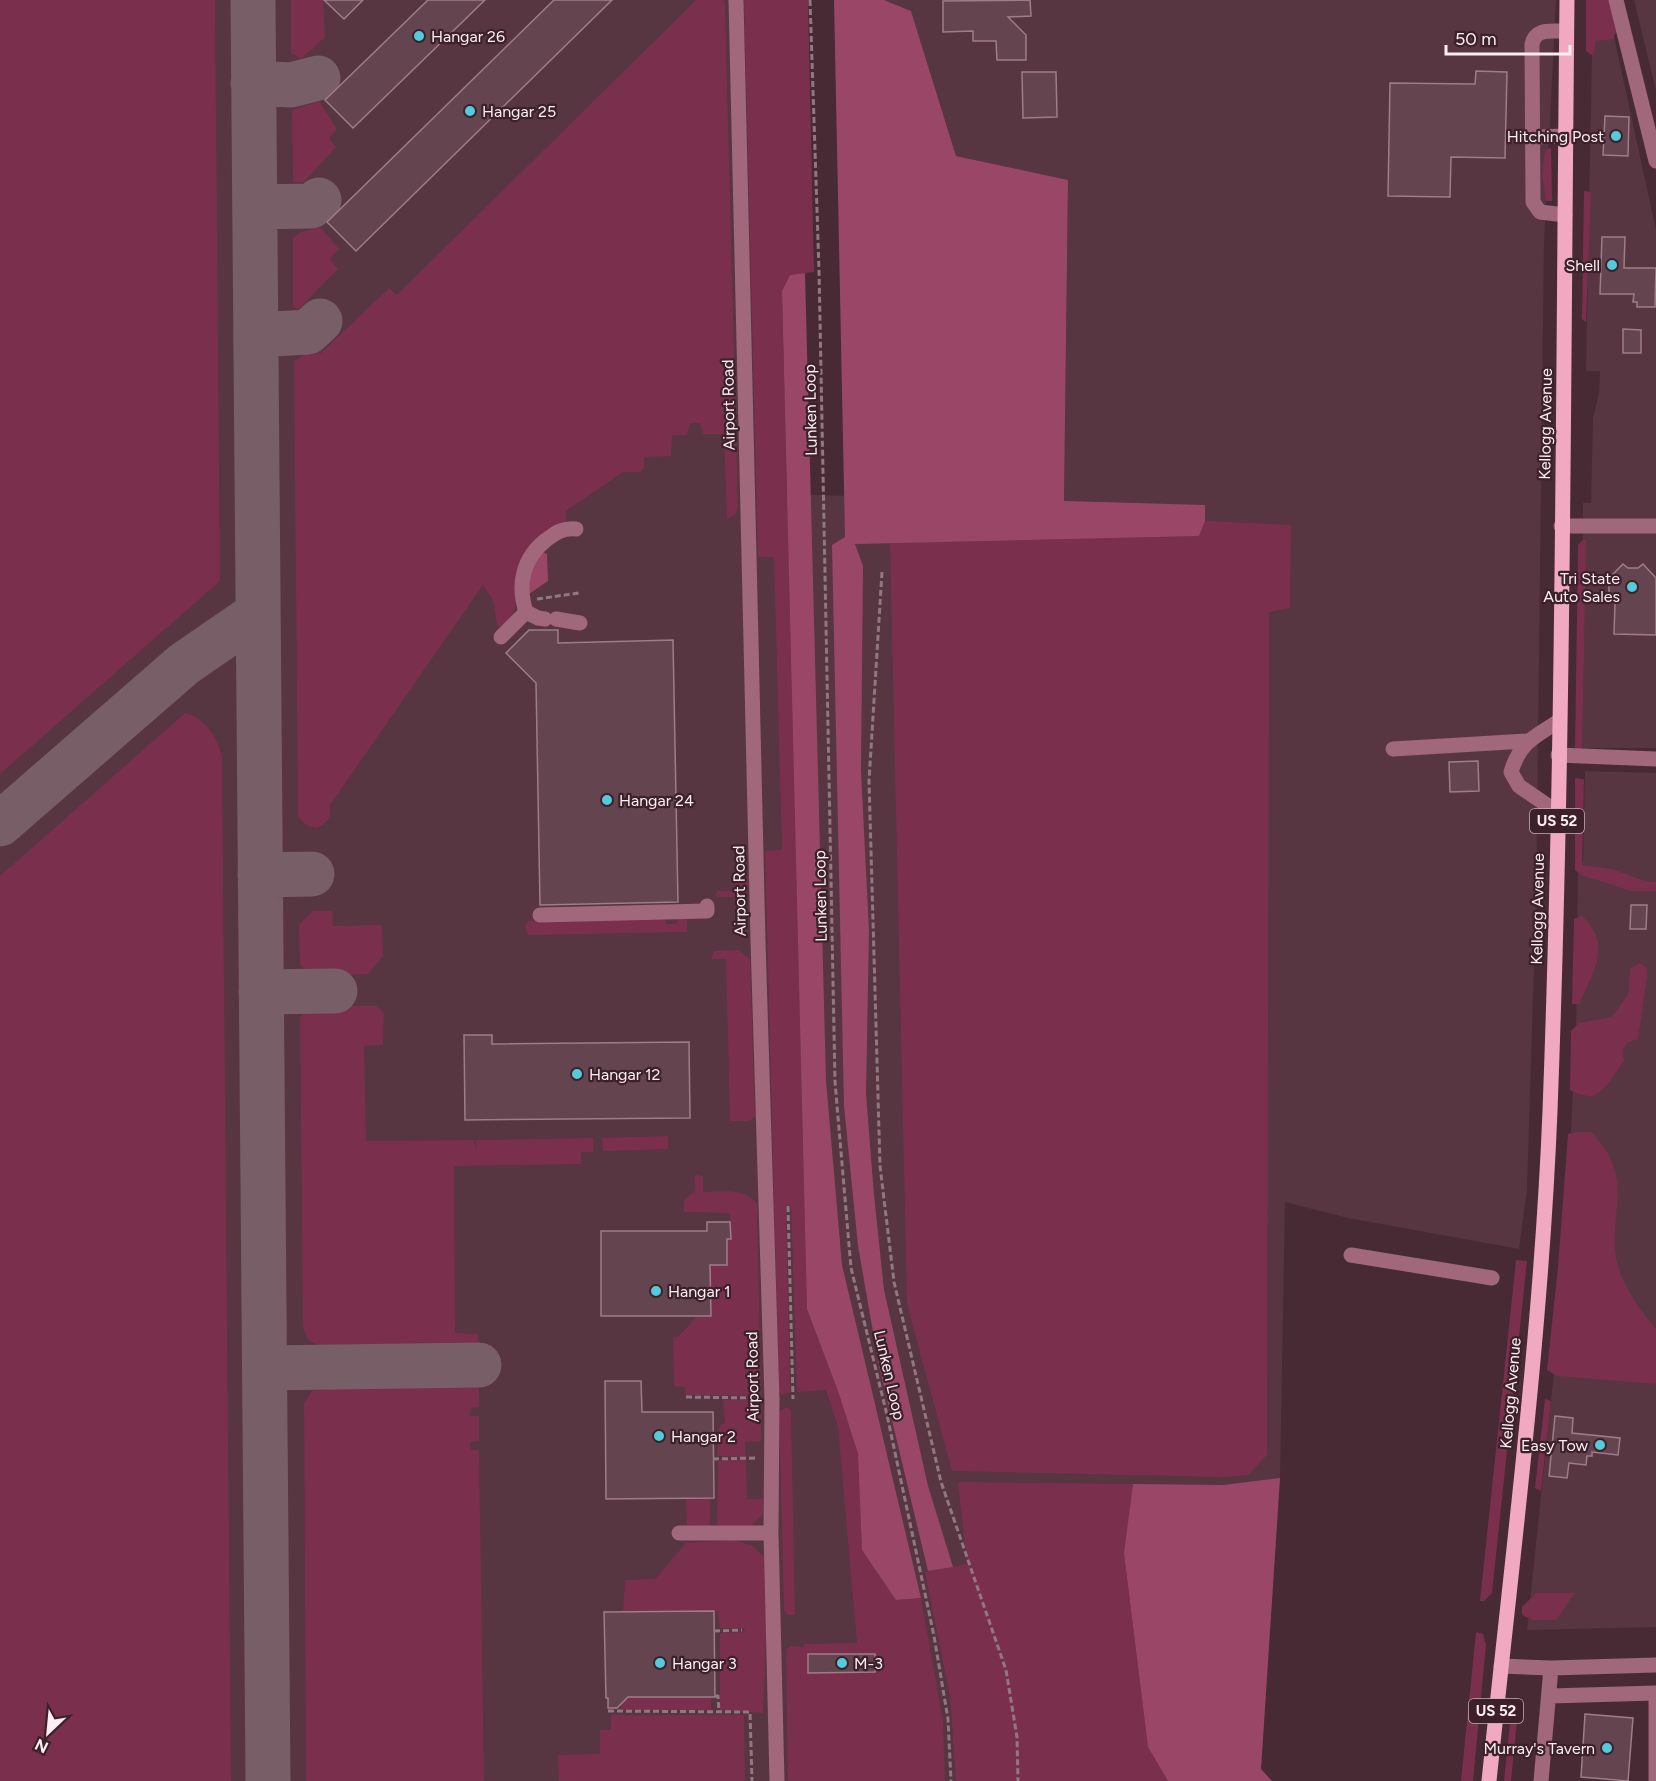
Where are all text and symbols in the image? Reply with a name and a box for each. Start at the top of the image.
scale bar [1446,18,1570,56]
place label: Hangar 26 [431,27,505,46]
text: 50 m [1455,28,1497,50]
marker: Hangar 26 [412,29,426,43]
place label: Hangar 25 [482,102,556,121]
marker: Hangar 25 [463,104,477,118]
place label: Hitching Post [1507,127,1604,146]
marker: Hitching Post [1609,129,1623,143]
place label: Shell [1565,256,1600,275]
marker: Shell [1605,258,1619,272]
street label: Airport Road [718,359,739,451]
street label: Lunken Loop [800,364,821,456]
street label: Kellogg Avenue [1535,368,1556,480]
place label: Tri State Auto Sales [1543,569,1620,606]
marker: Tri State Auto Sales [1625,580,1639,594]
place label: Hangar 24 [619,791,694,810]
marker: Hangar 24 [600,793,614,807]
road number: US 52 [1530,809,1584,833]
street label: Airport Road [729,845,750,937]
street label: Lunken Loop [810,850,831,942]
street label: Kellogg Avenue [1527,853,1548,965]
place label: Hangar 12 [589,1065,661,1084]
marker: Hangar 12 [570,1067,584,1081]
place label: Hangar 1 [668,1282,731,1301]
marker: Hangar 1 [649,1284,663,1298]
street label: Lunken Loop [870,1328,909,1422]
street label: Airport Road [742,1331,763,1423]
street label: Kellogg Avenue [1496,1336,1525,1449]
place label: Hangar 2 [671,1427,736,1446]
marker: Hangar 2 [652,1429,666,1443]
place label: Easy Tow [1521,1436,1588,1455]
marker: Easy Tow [1593,1438,1607,1452]
place label: Hangar 3 [672,1654,737,1673]
place label: M-3 [854,1654,883,1673]
marker: Hangar 3 [653,1656,667,1670]
marker: M-3 [835,1656,849,1670]
road number: US 52 [1469,1699,1523,1723]
north arrow [18,1703,78,1763]
text: N [32,1735,51,1757]
place label: Murray's Tavern [1484,1739,1595,1758]
marker: Murray's Tavern [1600,1741,1614,1755]

